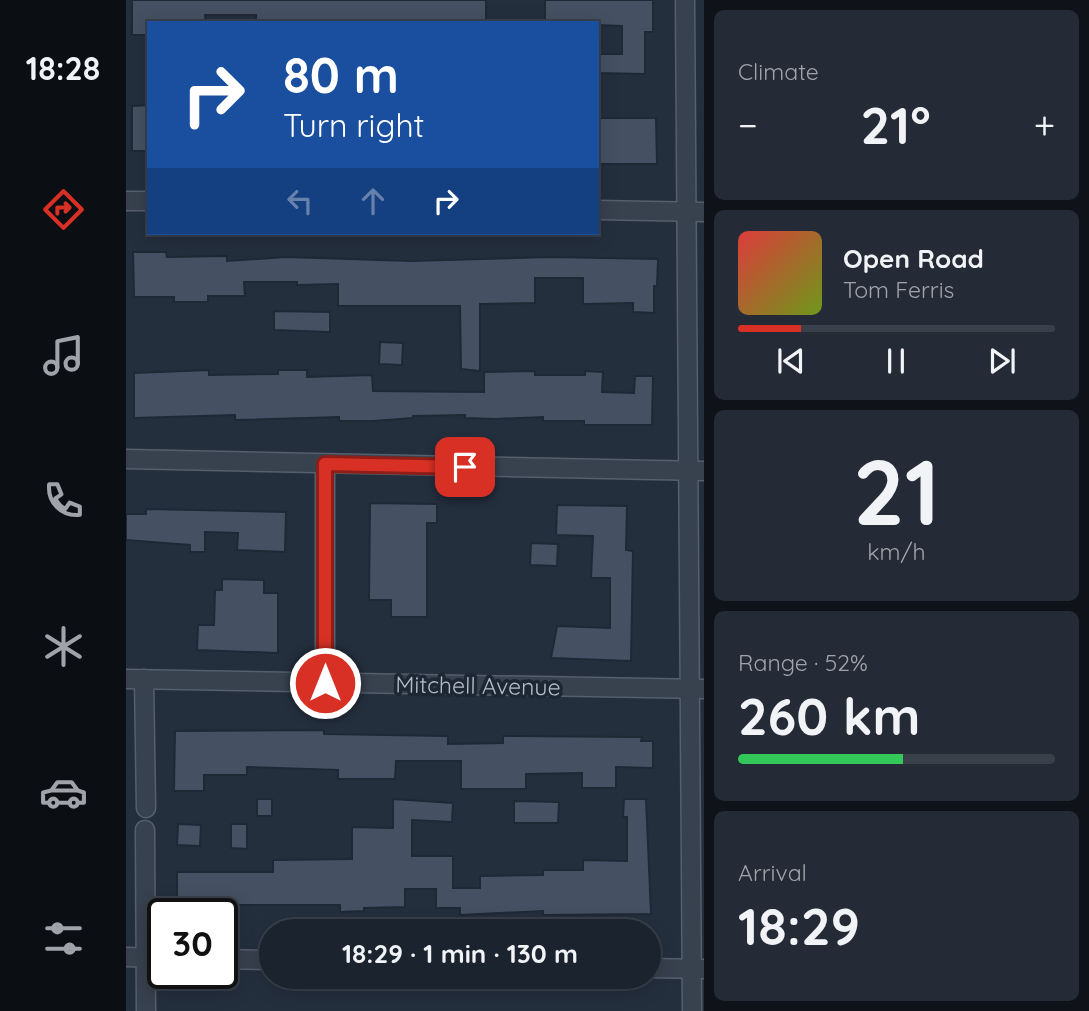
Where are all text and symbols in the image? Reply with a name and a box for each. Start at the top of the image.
text: 80 m [283,44,399,105]
text: 18:28 [26,48,100,88]
icon: right [168,49,259,140]
text: Climate [738,57,819,86]
text: 21° [861,92,931,157]
text: − [738,101,758,149]
text: + [1034,101,1055,149]
text: Turn right [283,105,424,145]
icon: left [281,182,319,220]
icon: ahead [354,182,392,220]
icon: right [427,182,465,220]
icon: directions [39,185,88,234]
text: Open Road [843,242,984,275]
text: Tom Ferris [843,275,954,304]
icon: music [39,331,88,380]
icon: previous [772,342,810,380]
icon: pause [877,342,915,380]
icon: next [983,342,1021,380]
text: 21 [853,434,940,548]
pin [435,437,495,497]
icon: arrive [446,448,484,486]
icon: phone [39,476,88,525]
text: km/h [867,537,926,566]
icon: climate [39,622,88,671]
position arrow [288,646,362,720]
text: Range · 52% [738,648,868,677]
street label: Mitchell Avenue [395,670,561,701]
text: 260 km [738,683,920,748]
icon: car [39,768,88,817]
text: Arrival [738,858,807,887]
text: 18:29 [738,893,860,958]
speed limit sign: 30 [147,898,238,989]
icon: filters [39,914,88,963]
text: 18:29 · 1 min · 130 m [342,937,578,970]

